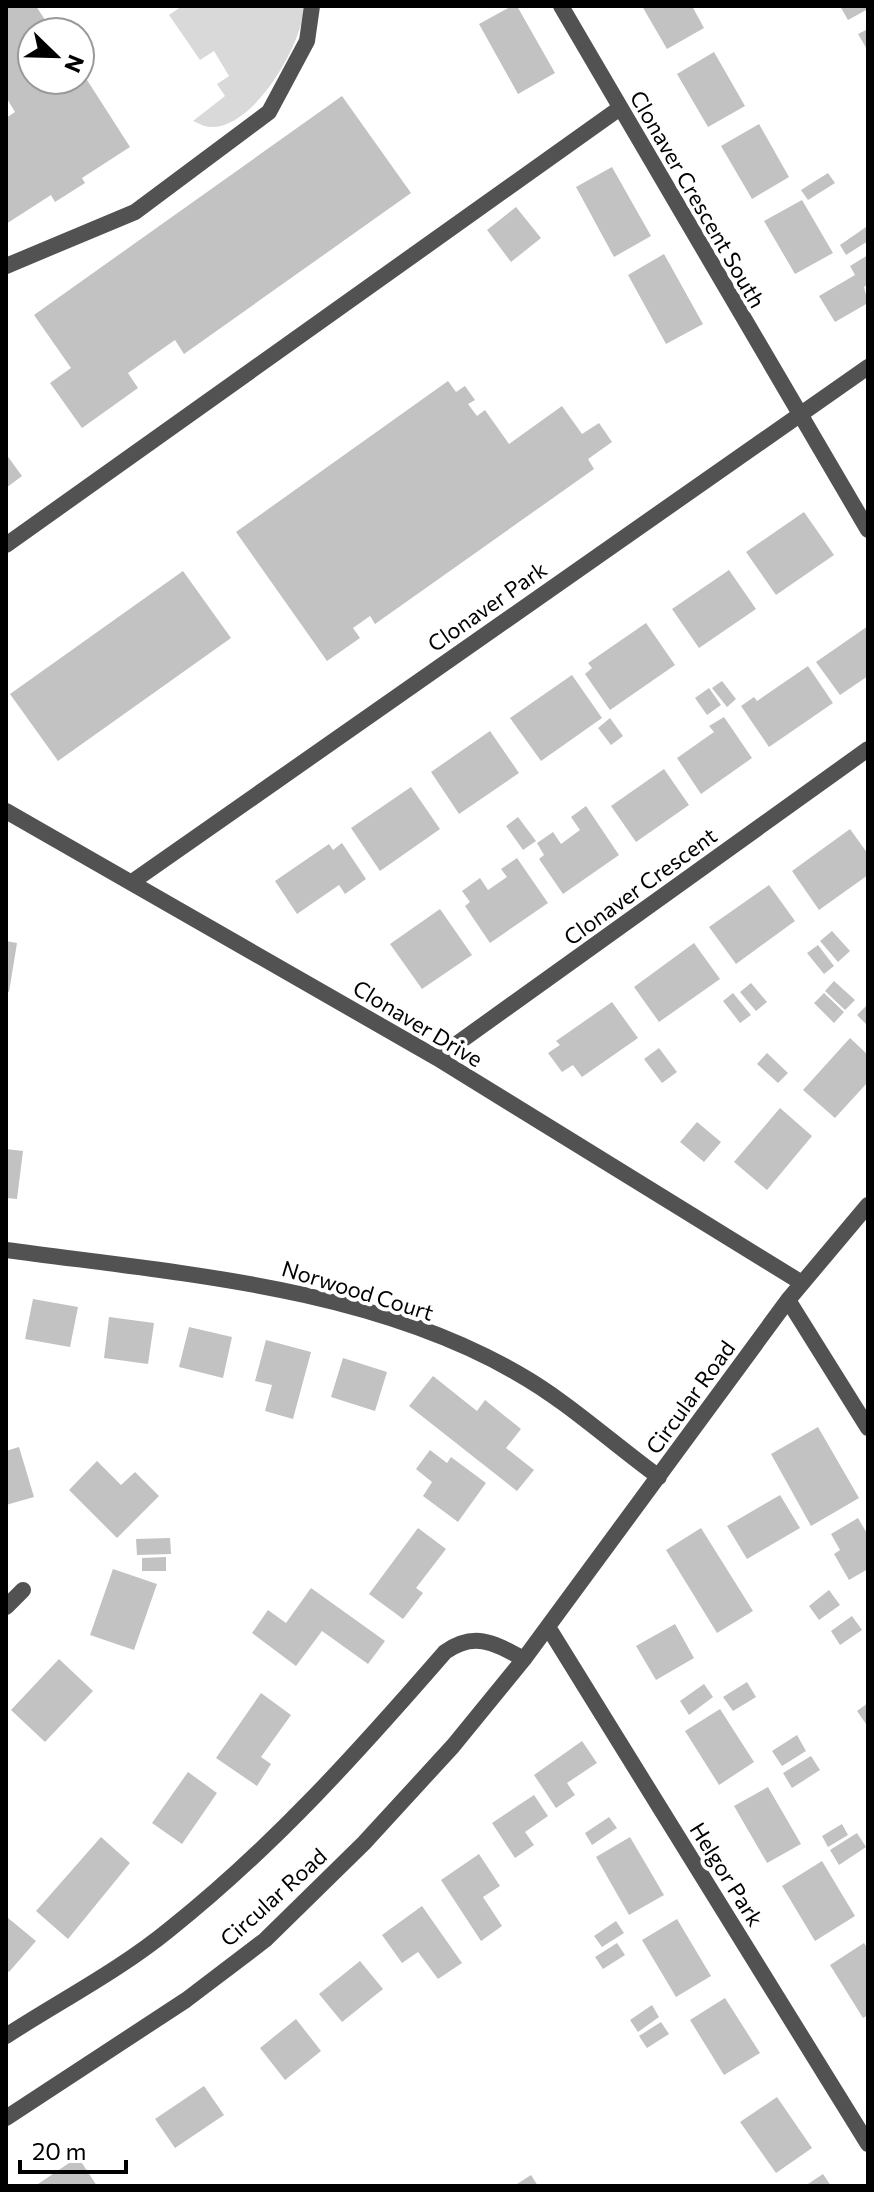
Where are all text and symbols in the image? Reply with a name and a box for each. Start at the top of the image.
north arrow [16,16,96,96]
text: N [59,51,91,77]
street label: Clonaver Crescent South [625,85,771,313]
street label: Clonaver Park [422,555,552,657]
street label: Clonaver Crescent [558,821,722,951]
street label: Clonaver Drive [348,974,488,1072]
street label: Norwood Court [279,1254,437,1326]
street label: Circular Road [640,1335,740,1459]
street label: Helgor Park [684,1817,770,1931]
street label: Circular Road [214,1842,332,1952]
scale bar [20,2124,126,2174]
text: 20 m [32,2136,86,2165]

